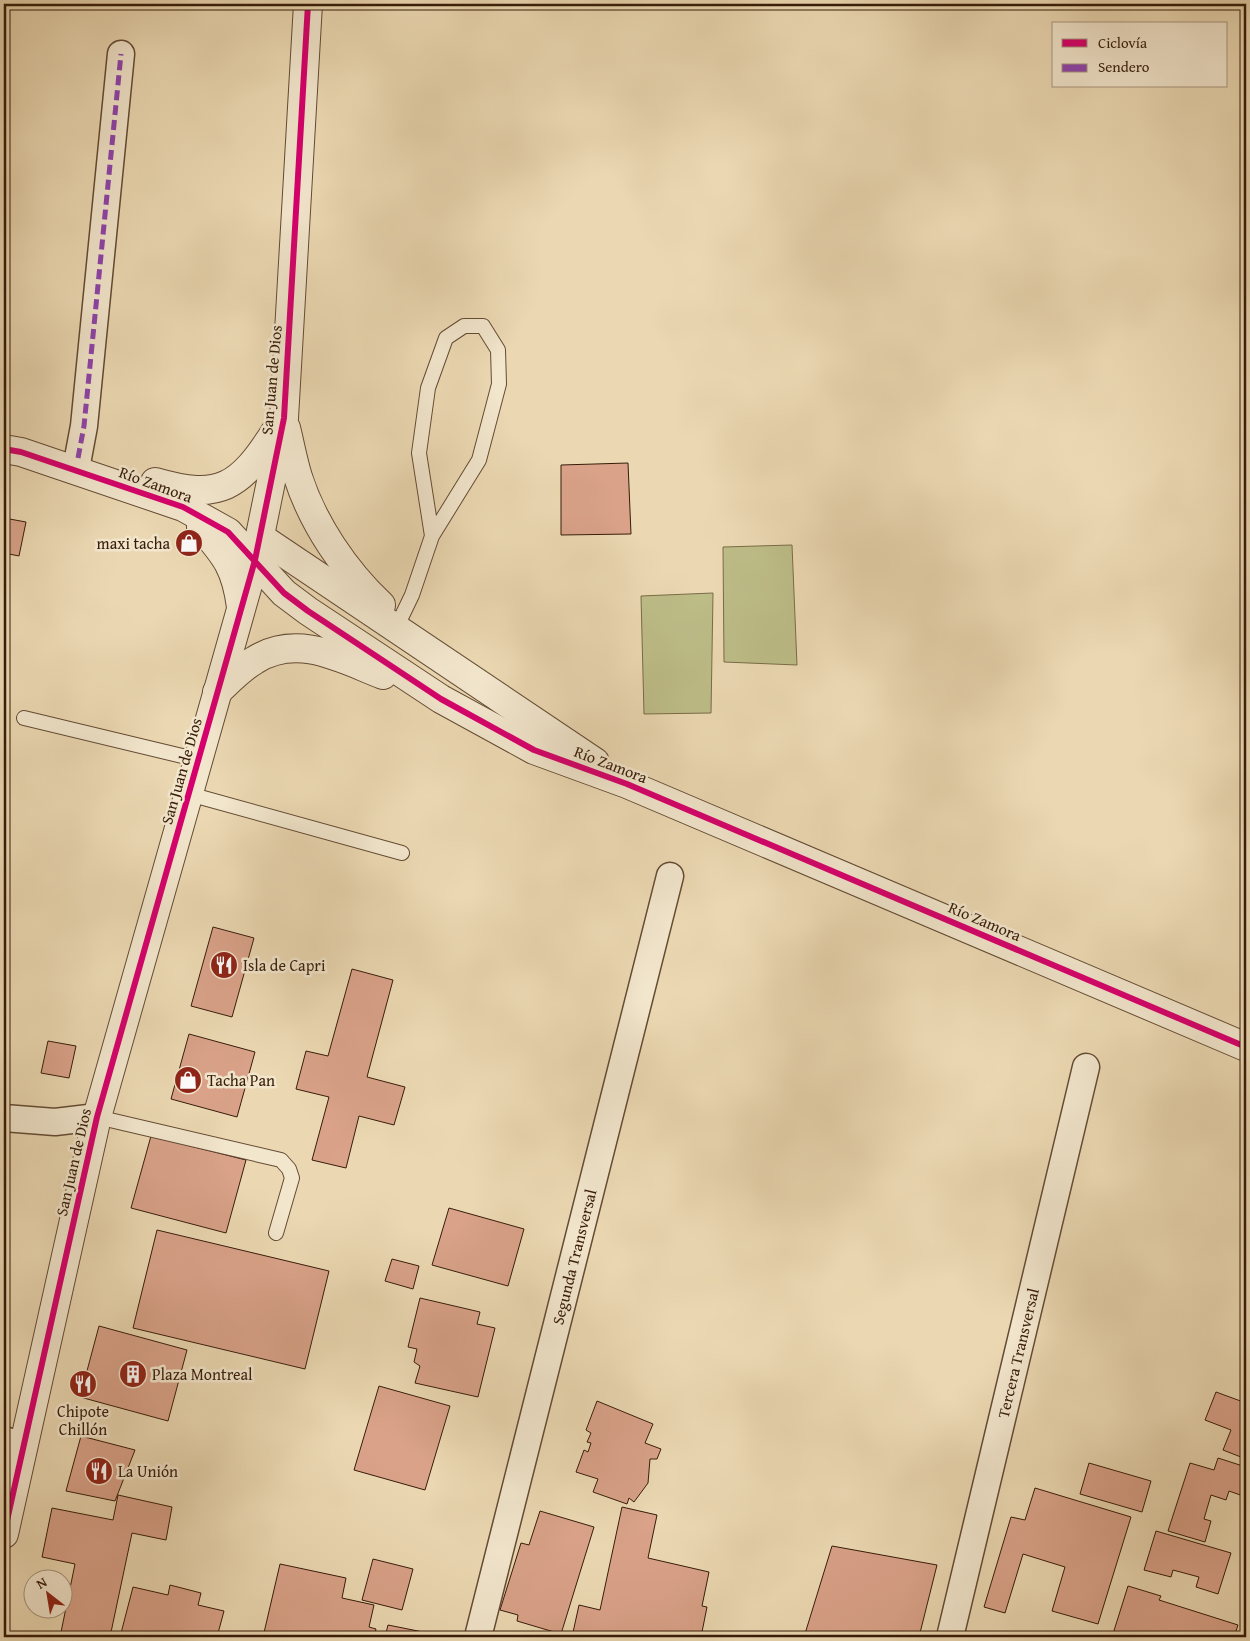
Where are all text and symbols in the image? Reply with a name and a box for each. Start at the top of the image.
legend [1052,22,1228,88]
text: Ciclovía [1098,32,1147,53]
text: Sendero [1098,56,1150,77]
street label: San Juan de Dios [254,324,288,436]
street label: Río Zamora [116,460,197,509]
shop icon: maxi tacha [174,528,204,558]
place label: maxi tacha [97,531,170,555]
street label: San Juan de Dios [154,715,208,827]
street label: Río Zamora [571,739,651,789]
street label: Río Zamora [945,895,1025,947]
restaurant icon: Isla de Capri [209,950,239,980]
place label: Isla de Capri [243,953,326,977]
shop icon: Tacha Pan [173,1065,203,1095]
place label: Tacha Pan [207,1068,275,1092]
street label: San Juan de Dios [49,1106,97,1218]
street label: Segunda Transversal [545,1186,603,1327]
street label: Tercera Transversal [991,1285,1045,1420]
building icon: Plaza Montreal [118,1359,148,1389]
place label: Plaza Montreal [152,1362,253,1386]
restaurant icon: Chipote Chillón [68,1369,98,1399]
place label: Chipote Chillón [57,1399,109,1441]
restaurant icon: La Unión [84,1456,114,1486]
place label: La Unión [118,1459,178,1483]
north arrow [22,1568,72,1618]
text: N [32,1572,51,1594]

